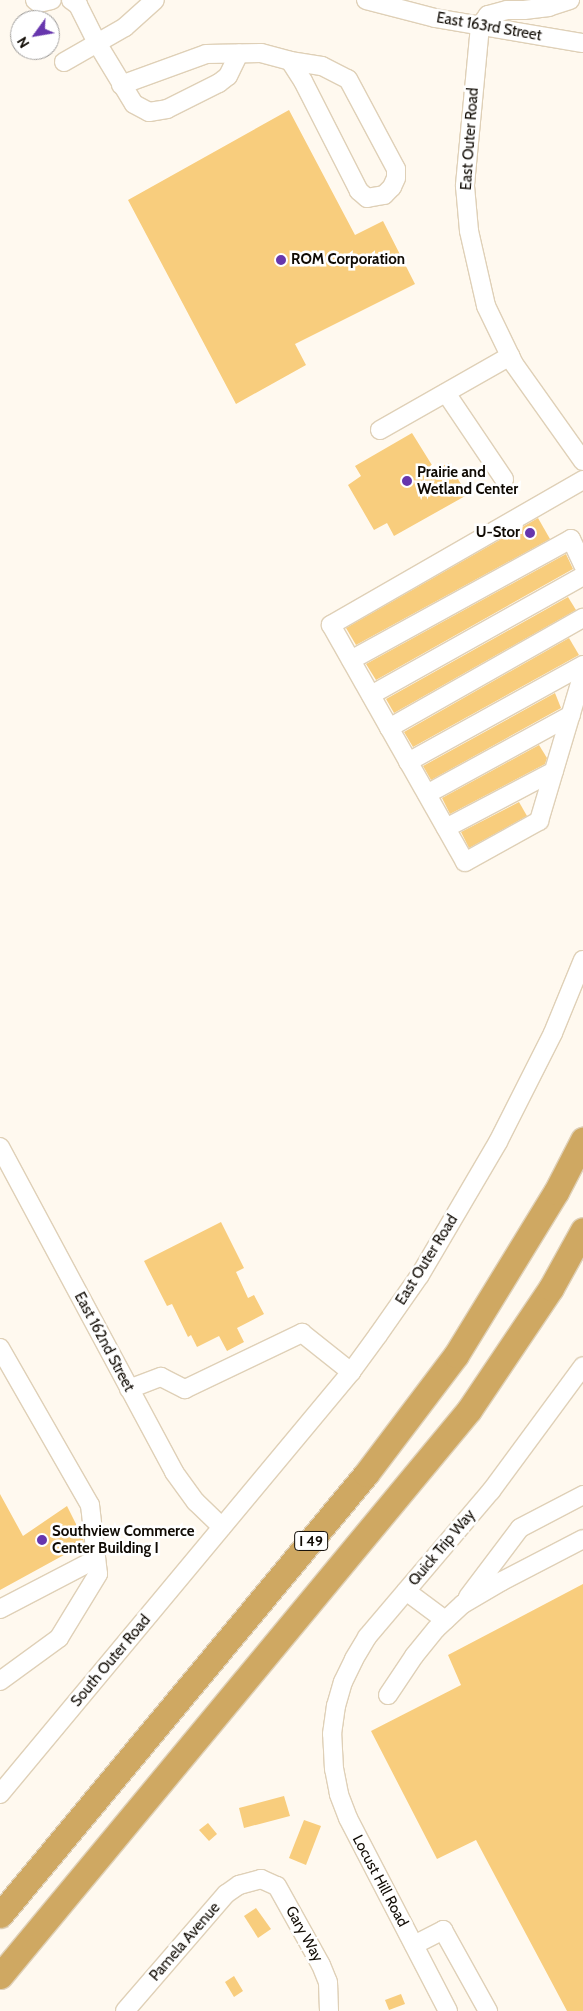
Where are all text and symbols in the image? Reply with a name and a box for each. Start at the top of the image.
street label: East 163rd Street [435,9,543,45]
north arrow [10,10,60,60]
text: N [13,33,33,51]
street label: East Outer Road [457,87,483,191]
place label: ROM Corporation [291,251,405,269]
marker: ROM Corporation [275,254,287,266]
place label: Prairie and Wetland Center [417,463,518,498]
marker: Prairie and Wetland Center [401,475,413,487]
place label: U-Stor [476,524,520,542]
marker: U-Stor [524,527,536,539]
street label: East Outer Road [392,1212,462,1308]
street label: East 162nd Street [70,1289,138,1395]
street label: Quick Trip Way [405,1506,479,1590]
place label: Southview Commerce Center Building I [52,1522,194,1557]
road number: I 49 [294,1530,328,1552]
marker: Southview Commerce Center Building I [36,1534,48,1546]
street label: South Outer Road [67,1612,155,1710]
street label: Locust Hill Road [348,1832,412,1930]
street label: Pamela Avenue [146,1899,224,1985]
street label: Gary Way [281,1903,327,1965]

